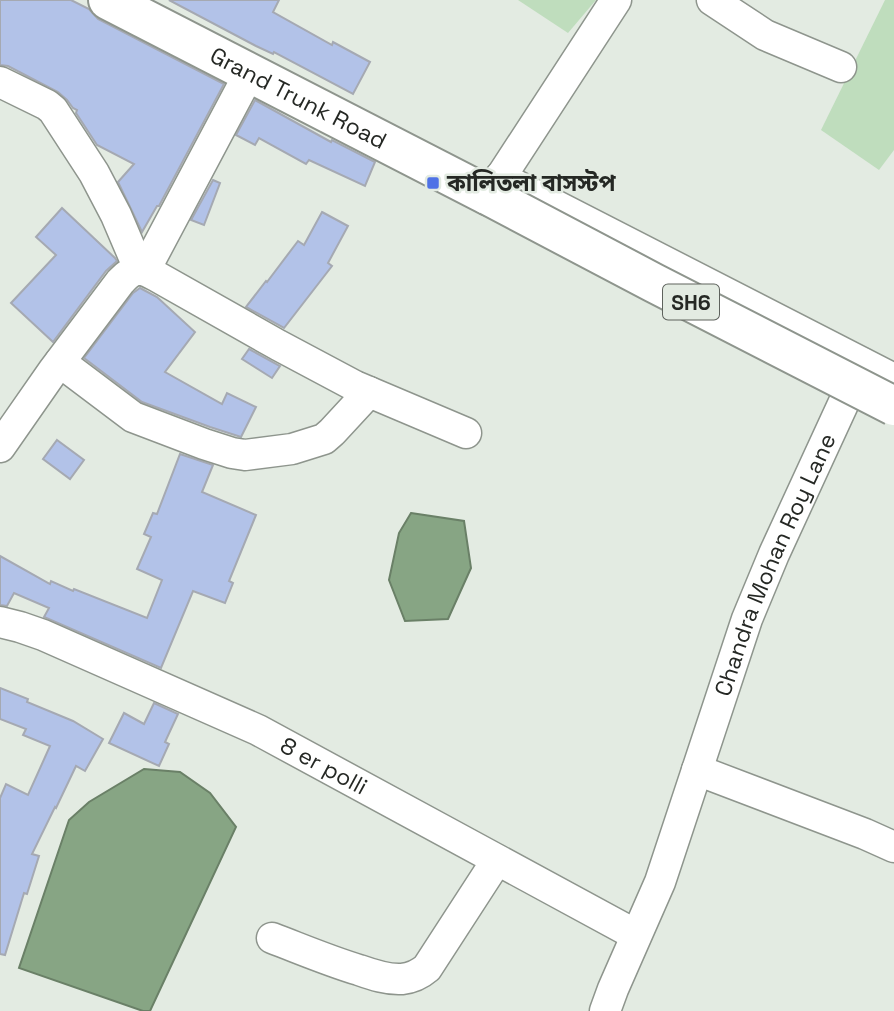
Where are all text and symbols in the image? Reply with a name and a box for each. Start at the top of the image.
street label: Grand Trunk Road [205,40,392,156]
place label: কালিতলা বাসস্টপ [446,168,616,198]
marker: কালিতলা বাসস্টপ [425,175,441,191]
road number: SH6 [663,284,719,320]
street label: Chandra Mohan Roy Lane [708,428,843,700]
street label: 8 er polli [275,730,373,801]

